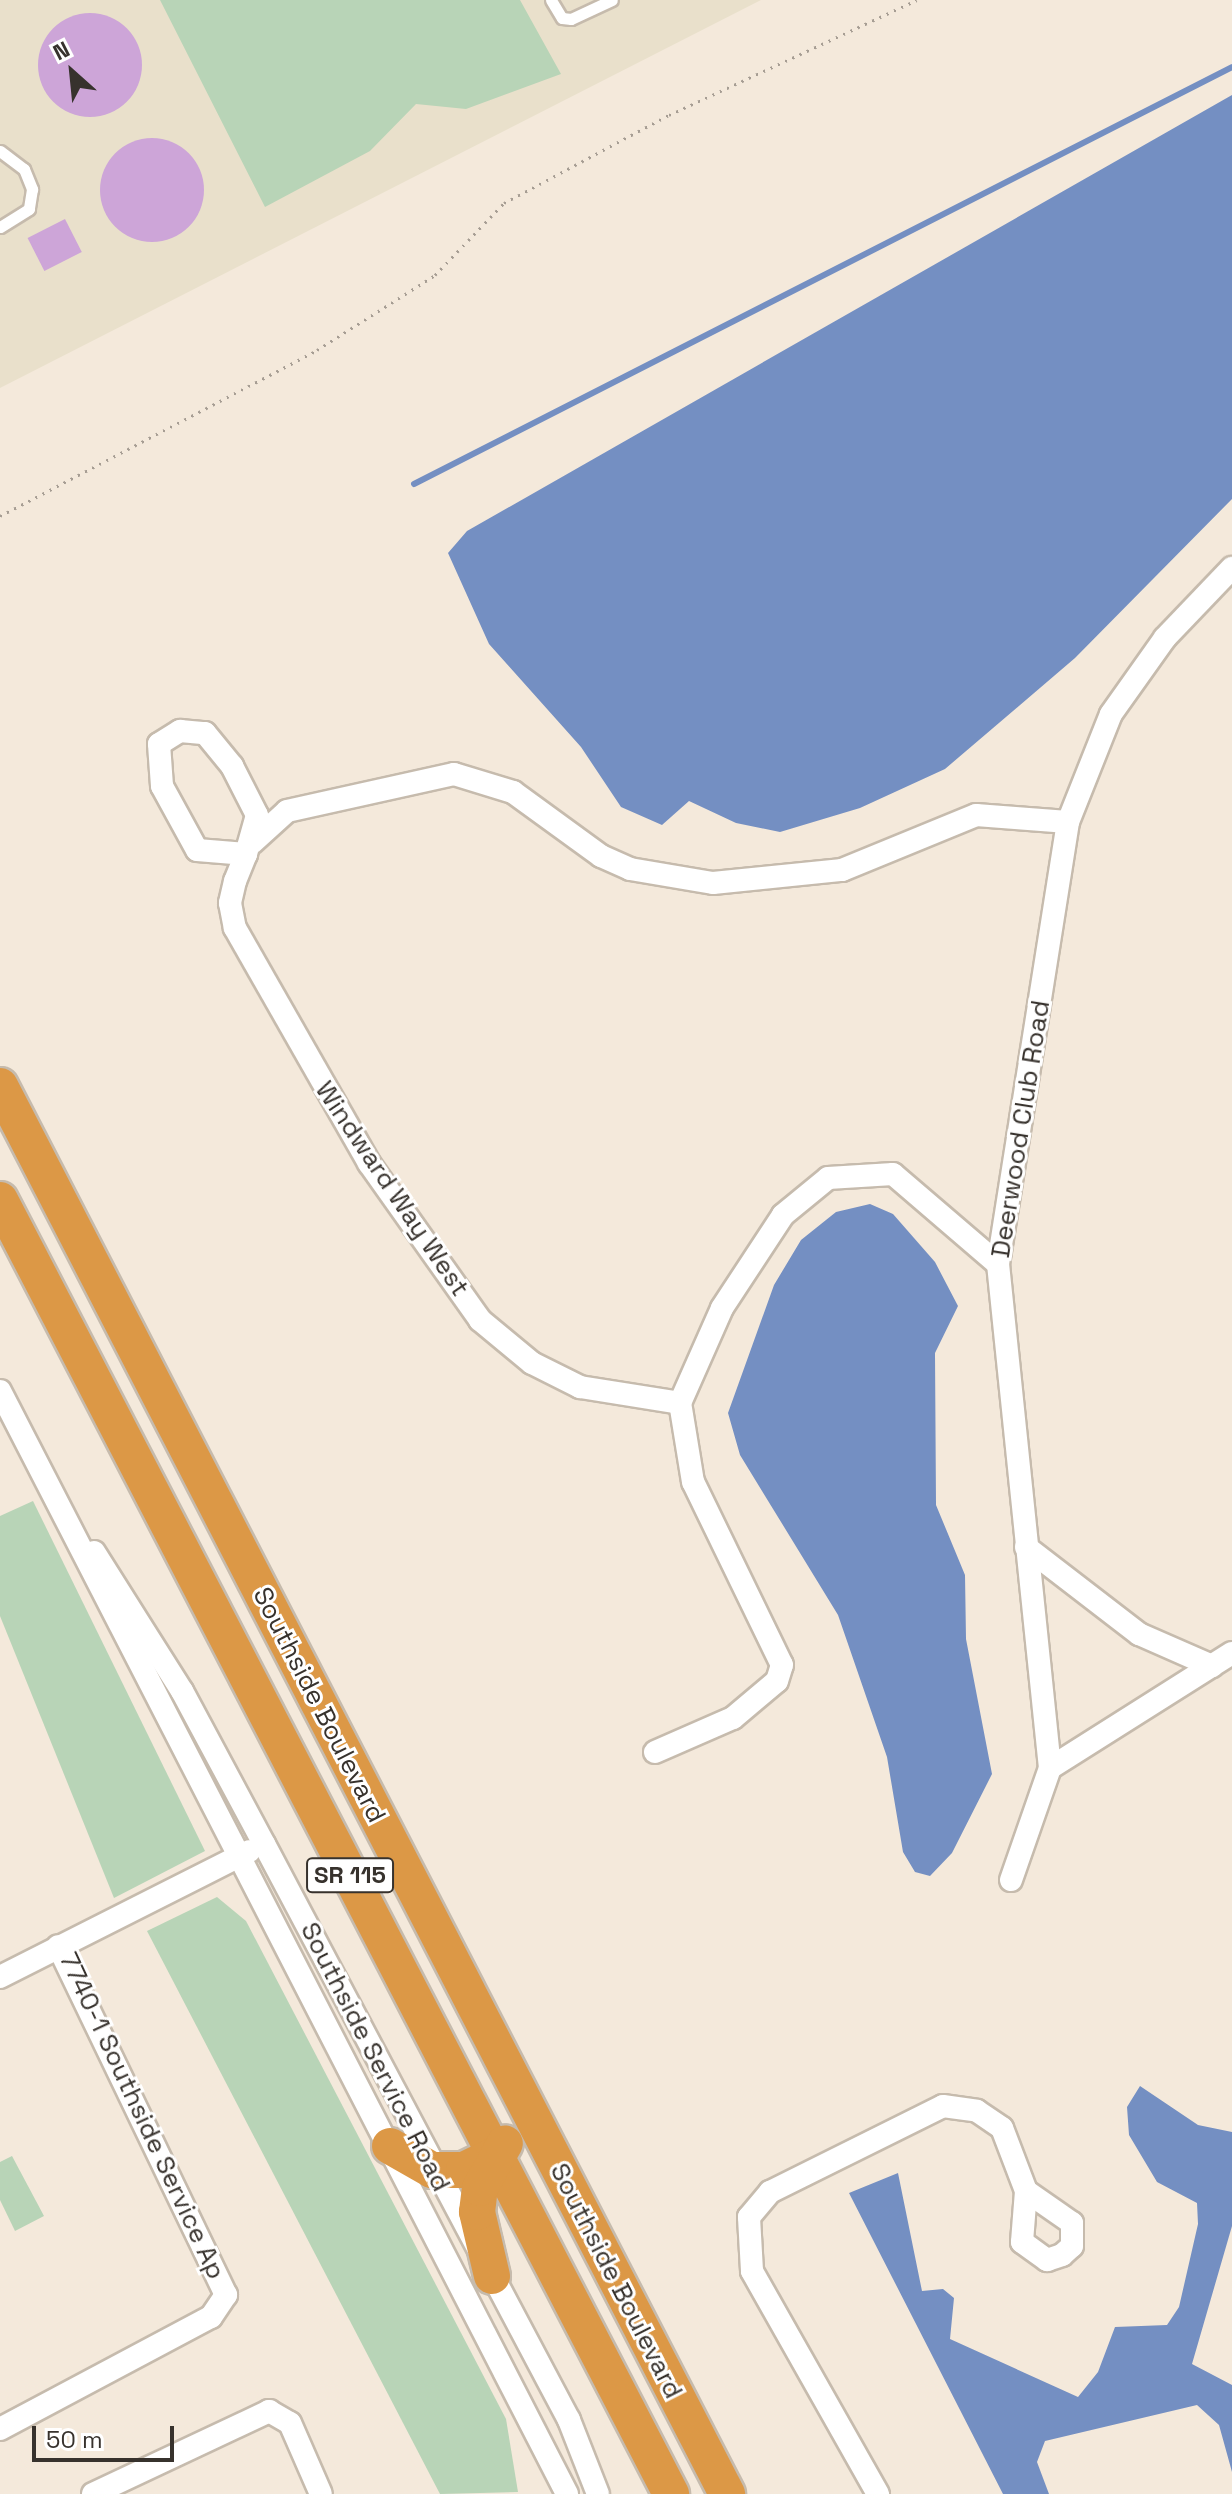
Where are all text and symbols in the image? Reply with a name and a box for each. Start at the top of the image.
north arrow [32,32,112,112]
text: N [48,35,74,66]
street label: Deerwood Club Road [985,998,1057,1260]
street label: Windward Way West [308,1075,476,1303]
street label: Southside Boulevard [246,1582,392,1828]
road number: SR 115 [306,1855,394,1895]
street label: Southside Service Road [294,1917,456,2197]
street label: 7740-1 Southside Service Ap [52,1948,232,2284]
street label: Southside Boulevard [543,2158,689,2404]
scale bar [36,2410,178,2460]
text: 50 m [46,2424,103,2455]

